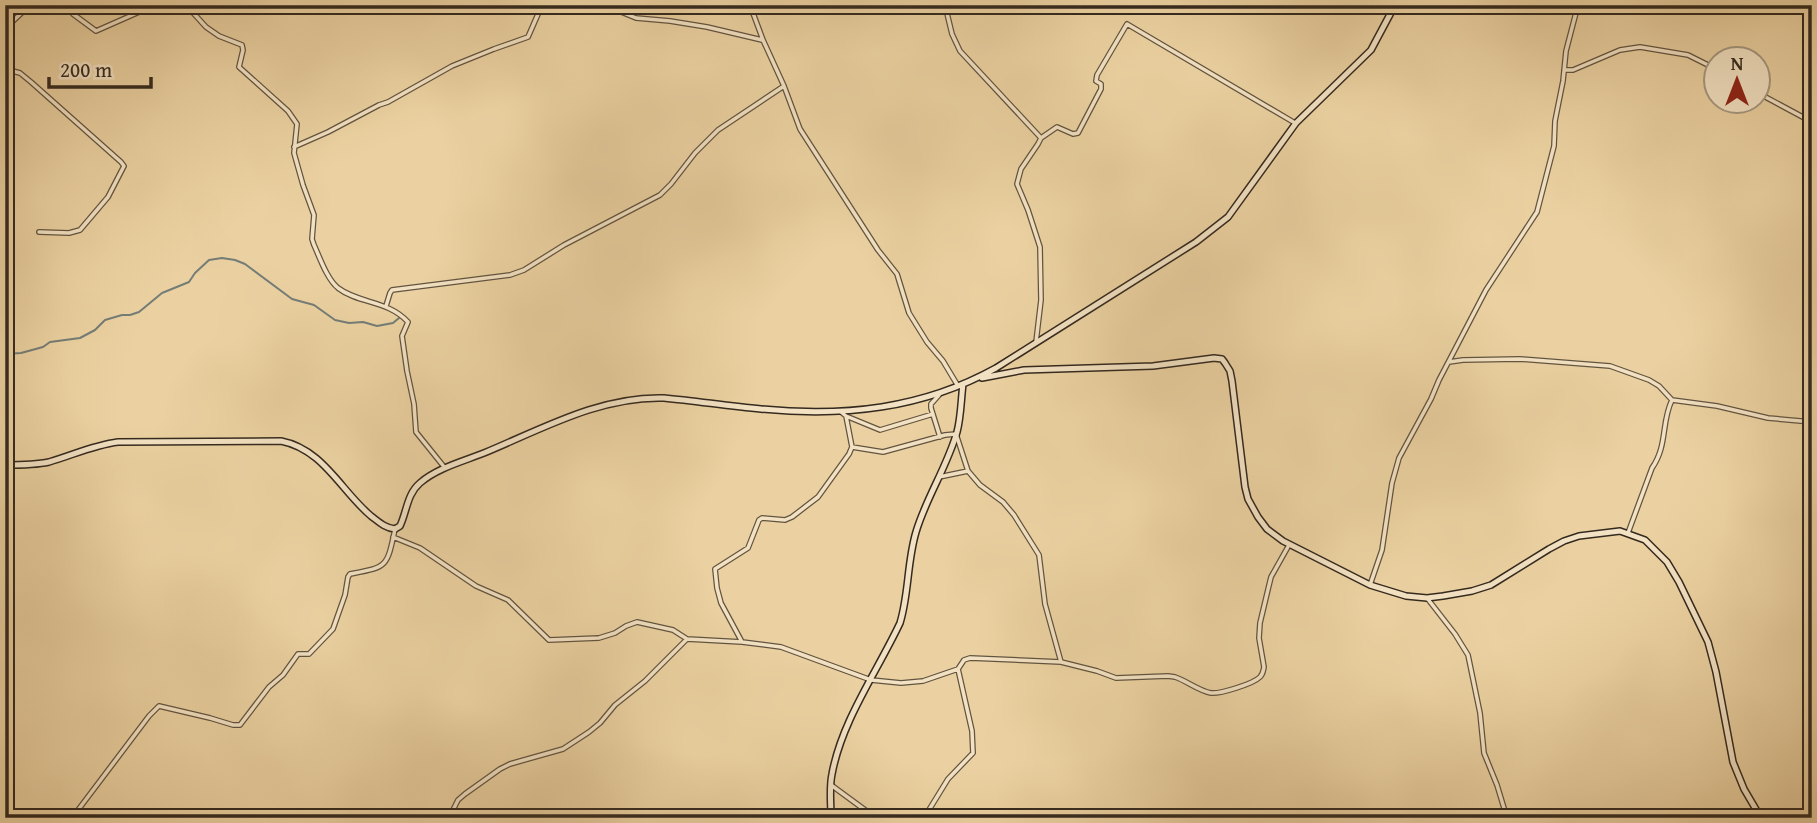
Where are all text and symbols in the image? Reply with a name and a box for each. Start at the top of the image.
scale bar [49,46,150,90]
north arrow [1702,46,1772,116]
text: N [1731,49,1744,77]
text: 200 m [60,54,112,85]

